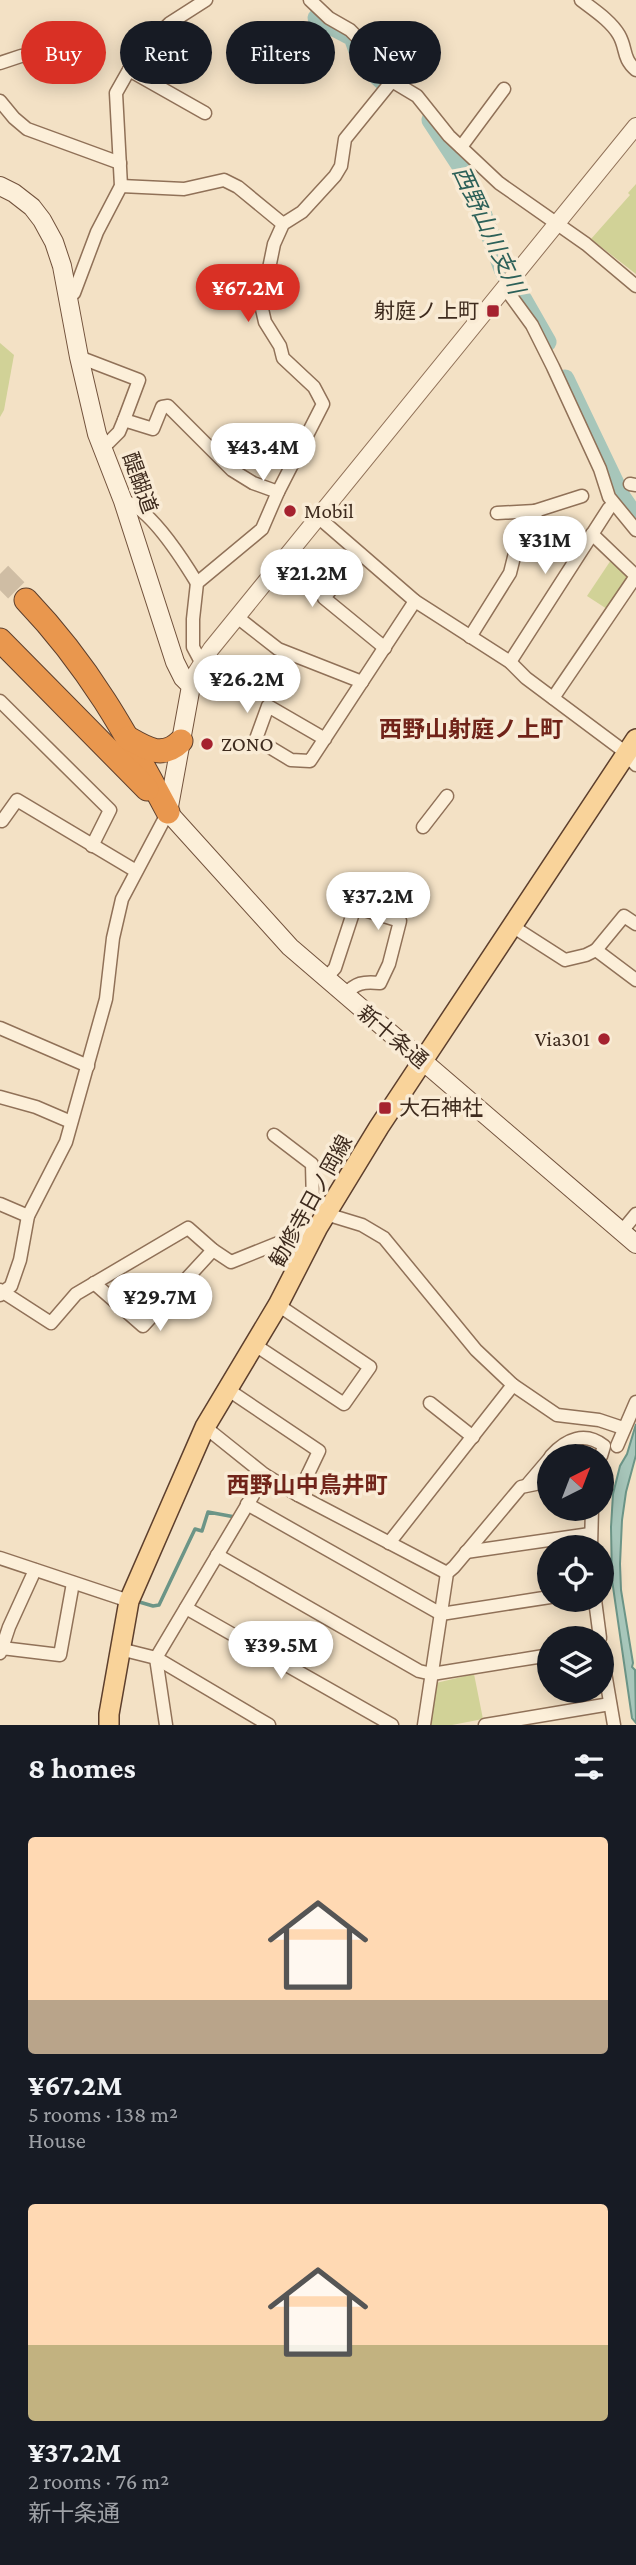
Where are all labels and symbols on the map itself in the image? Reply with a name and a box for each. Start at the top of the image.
water label: 西野山川支川 [448,162,531,301]
pin: ¥67.2M [191,264,305,324]
place label: 射庭ノ上町 [374,299,479,323]
marker: 射庭ノ上町 [485,303,501,319]
pin: ¥43.4M [206,424,320,483]
street label: 醍醐道 [118,449,162,517]
place label: Mobil [304,499,354,523]
marker: Mobil [282,503,298,519]
pin: ¥31M [504,516,586,576]
pin: ¥21.2M [255,550,369,609]
pin: ¥26.2M [190,656,304,715]
district label: 西野山射庭ノ上町 [379,716,563,742]
place label: ZONO [221,732,274,756]
marker: ZONO [199,736,215,752]
pin: ¥37.2M [321,872,435,932]
street label: 新十条通 [353,1001,433,1073]
place label: Via301 [535,1027,590,1051]
marker: Via301 [596,1031,612,1047]
place label: 大石神社 [399,1096,483,1120]
marker: 大石神社 [377,1100,393,1116]
street label: 勧修寺日ノ岡線 [265,1131,357,1271]
pin: ¥29.7M [103,1274,217,1333]
north arrow [537,1444,614,1521]
district label: 西野山中鳥井町 [227,1472,388,1498]
pin: ¥39.5M [224,1622,338,1681]

